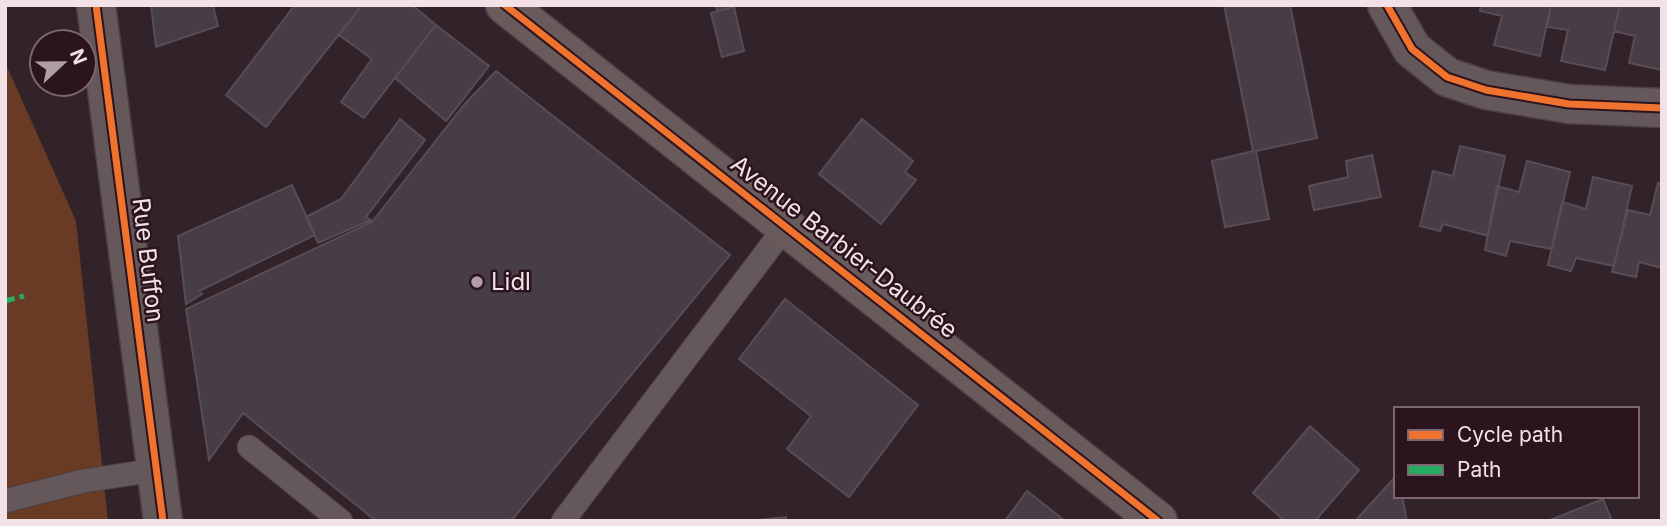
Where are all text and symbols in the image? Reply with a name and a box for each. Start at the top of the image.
north arrow [28,28,98,98]
text: N [65,46,92,68]
street label: Avenue Barbier-Daubrée [725,149,963,344]
street label: Rue Buffon [126,196,171,324]
place label: Lidl [491,267,531,296]
marker: Lidl [469,274,485,290]
legend [1394,407,1639,498]
text: Cycle path [1457,422,1563,447]
text: Path [1457,457,1502,482]

